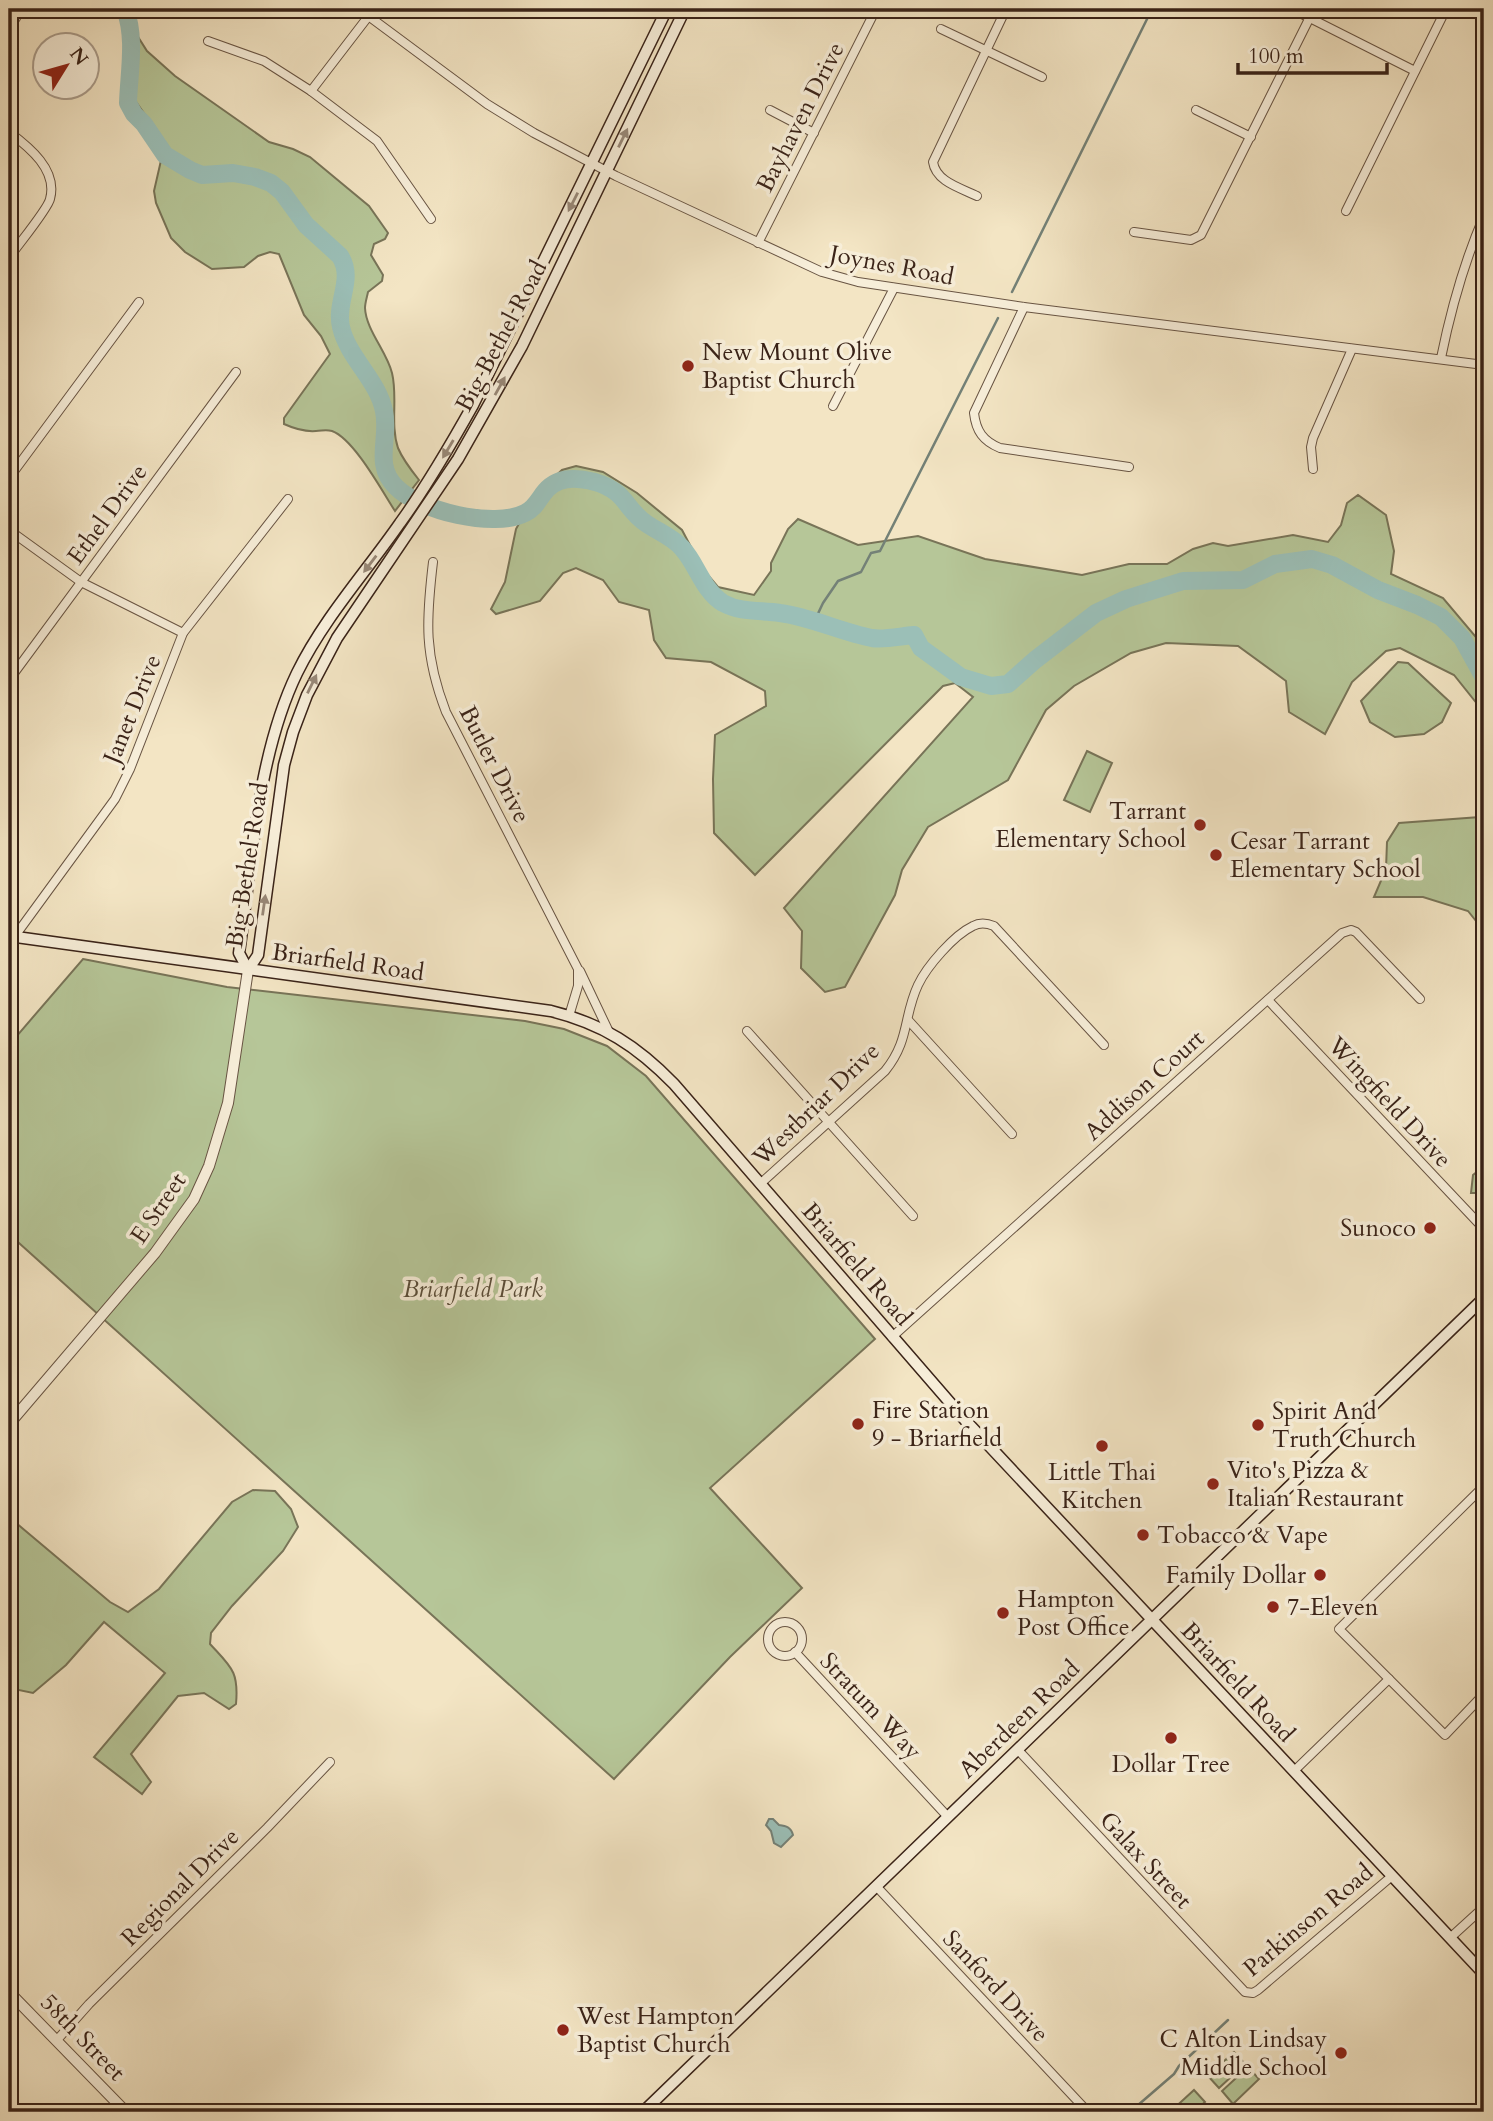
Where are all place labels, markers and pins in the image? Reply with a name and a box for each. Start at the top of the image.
place label: New Mount Olive Baptist Church [702,336,892,397]
marker: New Mount Olive Baptist Church [680,358,696,374]
place label: Tarrant Elementary School [995,795,1186,856]
marker: Tarrant Elementary School [1192,817,1208,833]
place label: Cesar Tarrant Elementary School [1230,825,1421,886]
marker: Cesar Tarrant Elementary School [1208,847,1224,863]
place label: Sunoco [1340,1212,1416,1245]
marker: Sunoco [1422,1220,1438,1236]
place label: Fire Station 9 - Briarfield [872,1394,1002,1455]
place label: Spirit And Truth Church [1272,1395,1416,1456]
marker: Fire Station 9 - Briarfield [850,1416,866,1432]
marker: Spirit And Truth Church [1250,1417,1266,1433]
marker: Little Thai Kitchen [1094,1438,1110,1454]
place label: Vito's Pizza & Italian Restaurant [1227,1454,1404,1515]
place label: Little Thai Kitchen [1048,1456,1156,1517]
marker: Vito's Pizza & Italian Restaurant [1205,1476,1221,1492]
place label: Tobacco & Vape [1157,1519,1328,1552]
marker: Tobacco & Vape [1135,1527,1151,1543]
place label: Family Dollar [1166,1559,1306,1592]
marker: Family Dollar [1312,1567,1328,1583]
place label: Hampton Post Office [1017,1583,1130,1644]
place label: 7-Eleven [1287,1591,1379,1624]
marker: 7-Eleven [1265,1599,1281,1615]
marker: Hampton Post Office [995,1605,1011,1621]
marker: Dollar Tree [1163,1730,1179,1746]
place label: Dollar Tree [1112,1748,1230,1781]
place label: West Hampton Baptist Church [576,2000,735,2061]
marker: West Hampton Baptist Church [555,2022,571,2038]
place label: C Alton Lindsay Middle School [1160,2023,1327,2084]
marker: C Alton Lindsay Middle School [1333,2045,1349,2061]

